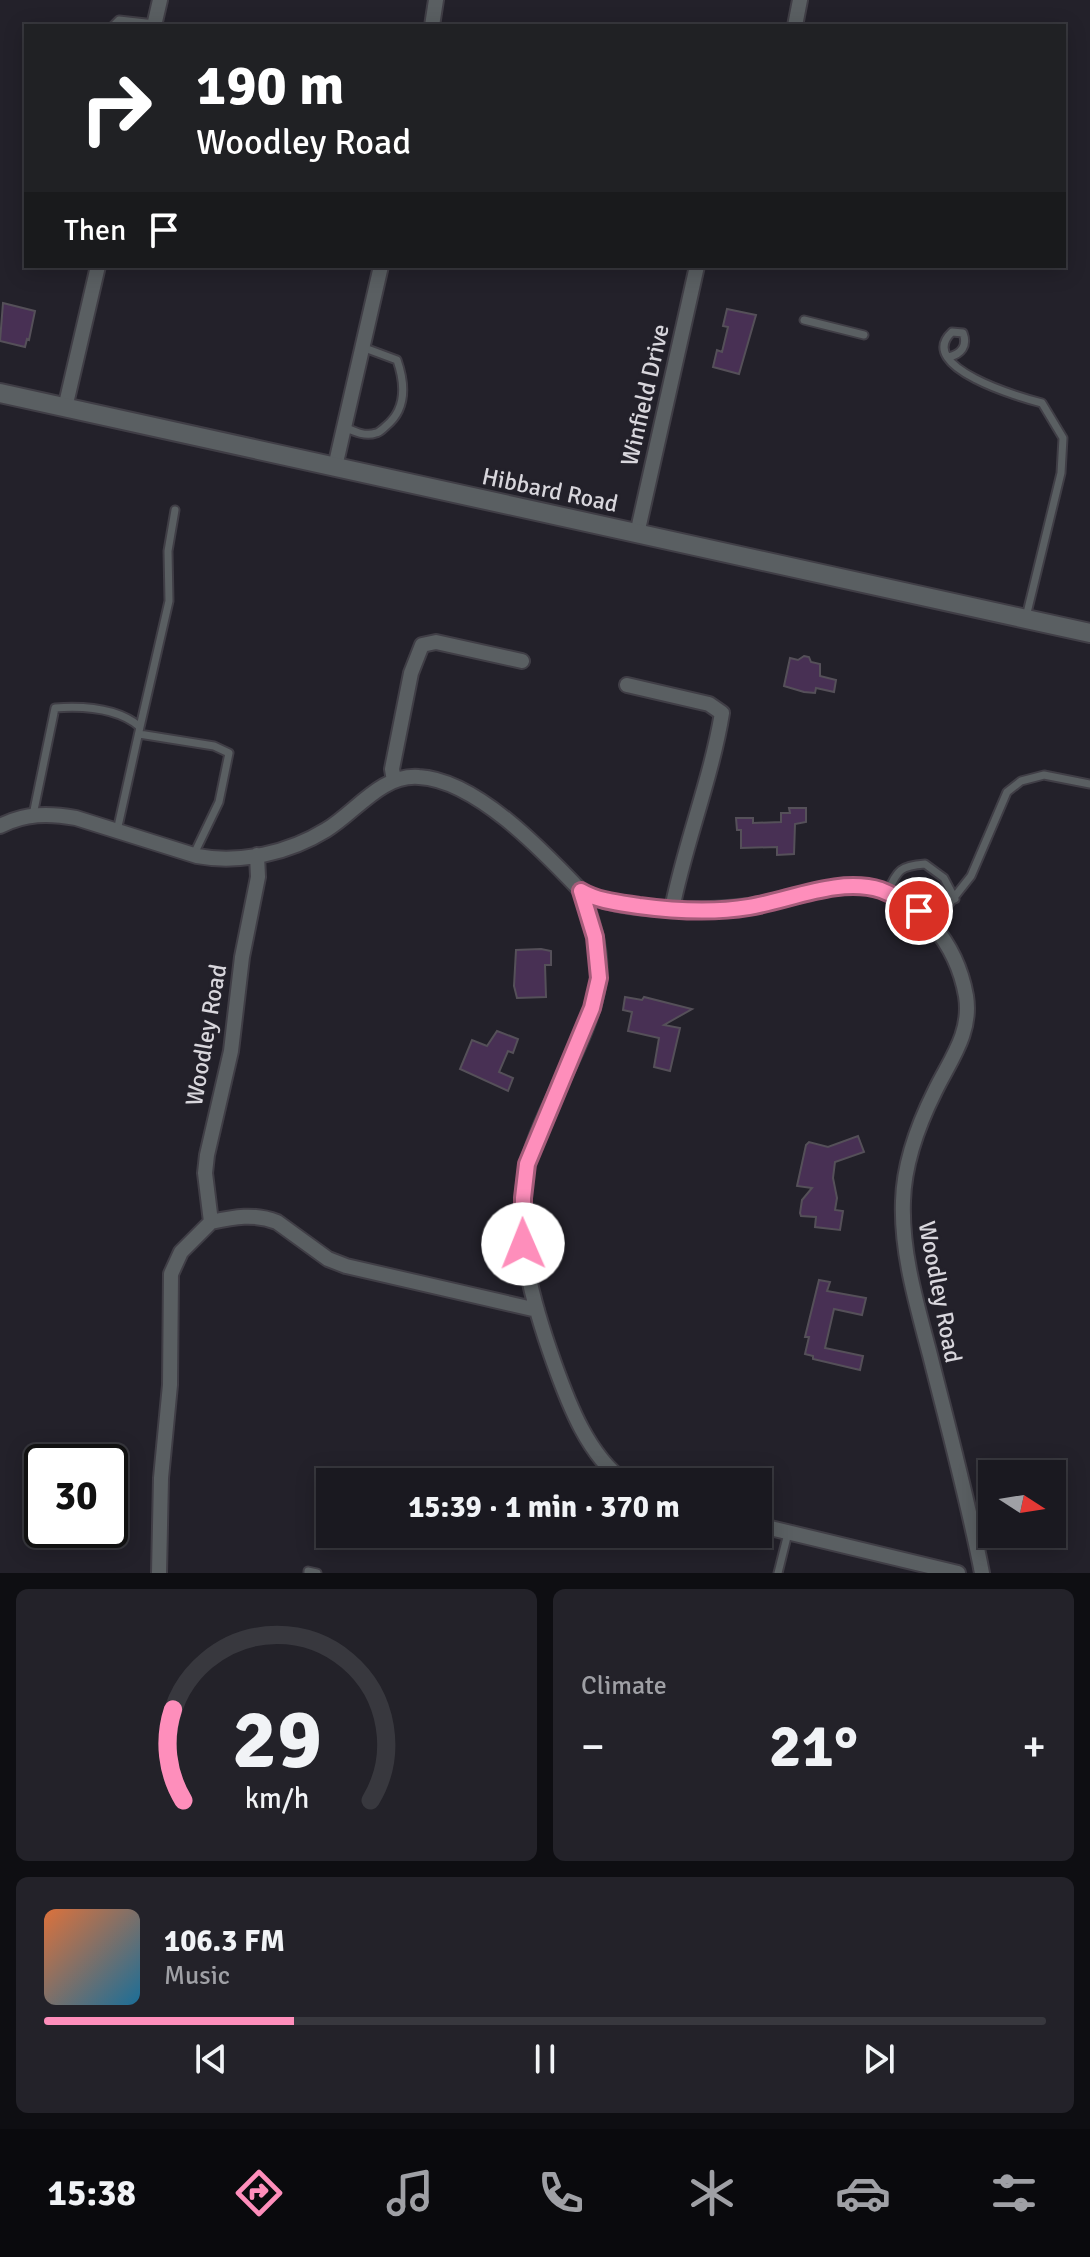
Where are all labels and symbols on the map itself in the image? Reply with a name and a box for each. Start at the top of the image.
street label: Winfield Drive [614,321,676,469]
street label: Hibbard Road [479,461,621,519]
pin [885,877,953,945]
street label: Woodley Road [179,962,233,1108]
position arrow [481,1202,565,1286]
street label: Woodley Road [912,1219,968,1365]
speed limit sign: 30 [24,1444,128,1548]
north arrow [978,1460,1066,1548]

